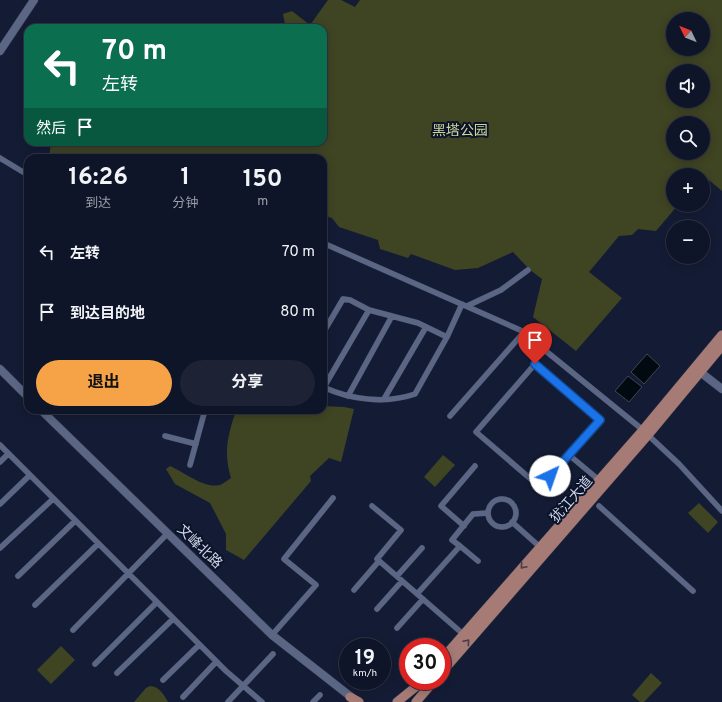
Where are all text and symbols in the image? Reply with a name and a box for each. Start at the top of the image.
north arrow [666,12,710,56]
map controls [666,12,710,264]
text: 70 m [102,34,167,70]
icon: left [36,40,88,92]
button: sound [666,64,710,108]
text: 左转 [102,74,138,97]
icon: arrive [74,116,96,138]
button: search [666,116,710,160]
text: 然后 [36,120,66,139]
park label: 黑塔公园 [432,123,488,140]
text: 16:26 [68,163,128,193]
text: 1 [181,163,190,193]
text: 150 [243,165,283,195]
button: + [666,168,710,212]
text: m [257,194,268,210]
text: 到达 [85,196,111,212]
text: 分钟 [172,196,198,212]
button: − [666,220,710,264]
icon: left [36,241,58,263]
text: 70 m [282,243,315,262]
text: 左转 [70,245,100,264]
icon: arrive [36,301,58,323]
text: 80 m [280,303,315,322]
text: 到达目的地 [70,305,145,324]
pin [518,323,552,364]
icon: arrive [524,329,546,351]
button: 退出 [36,360,172,406]
button: 分享 [180,360,315,406]
position arrow [529,455,571,497]
street label: 犹江大道 [547,473,597,527]
street label: 文峰北路 [173,521,226,573]
one-way arrow [520,562,527,569]
speed limit sign: 30 [399,638,451,690]
one-way arrow [463,639,470,647]
text: 19 [355,646,375,672]
text: km/h [353,667,377,680]

